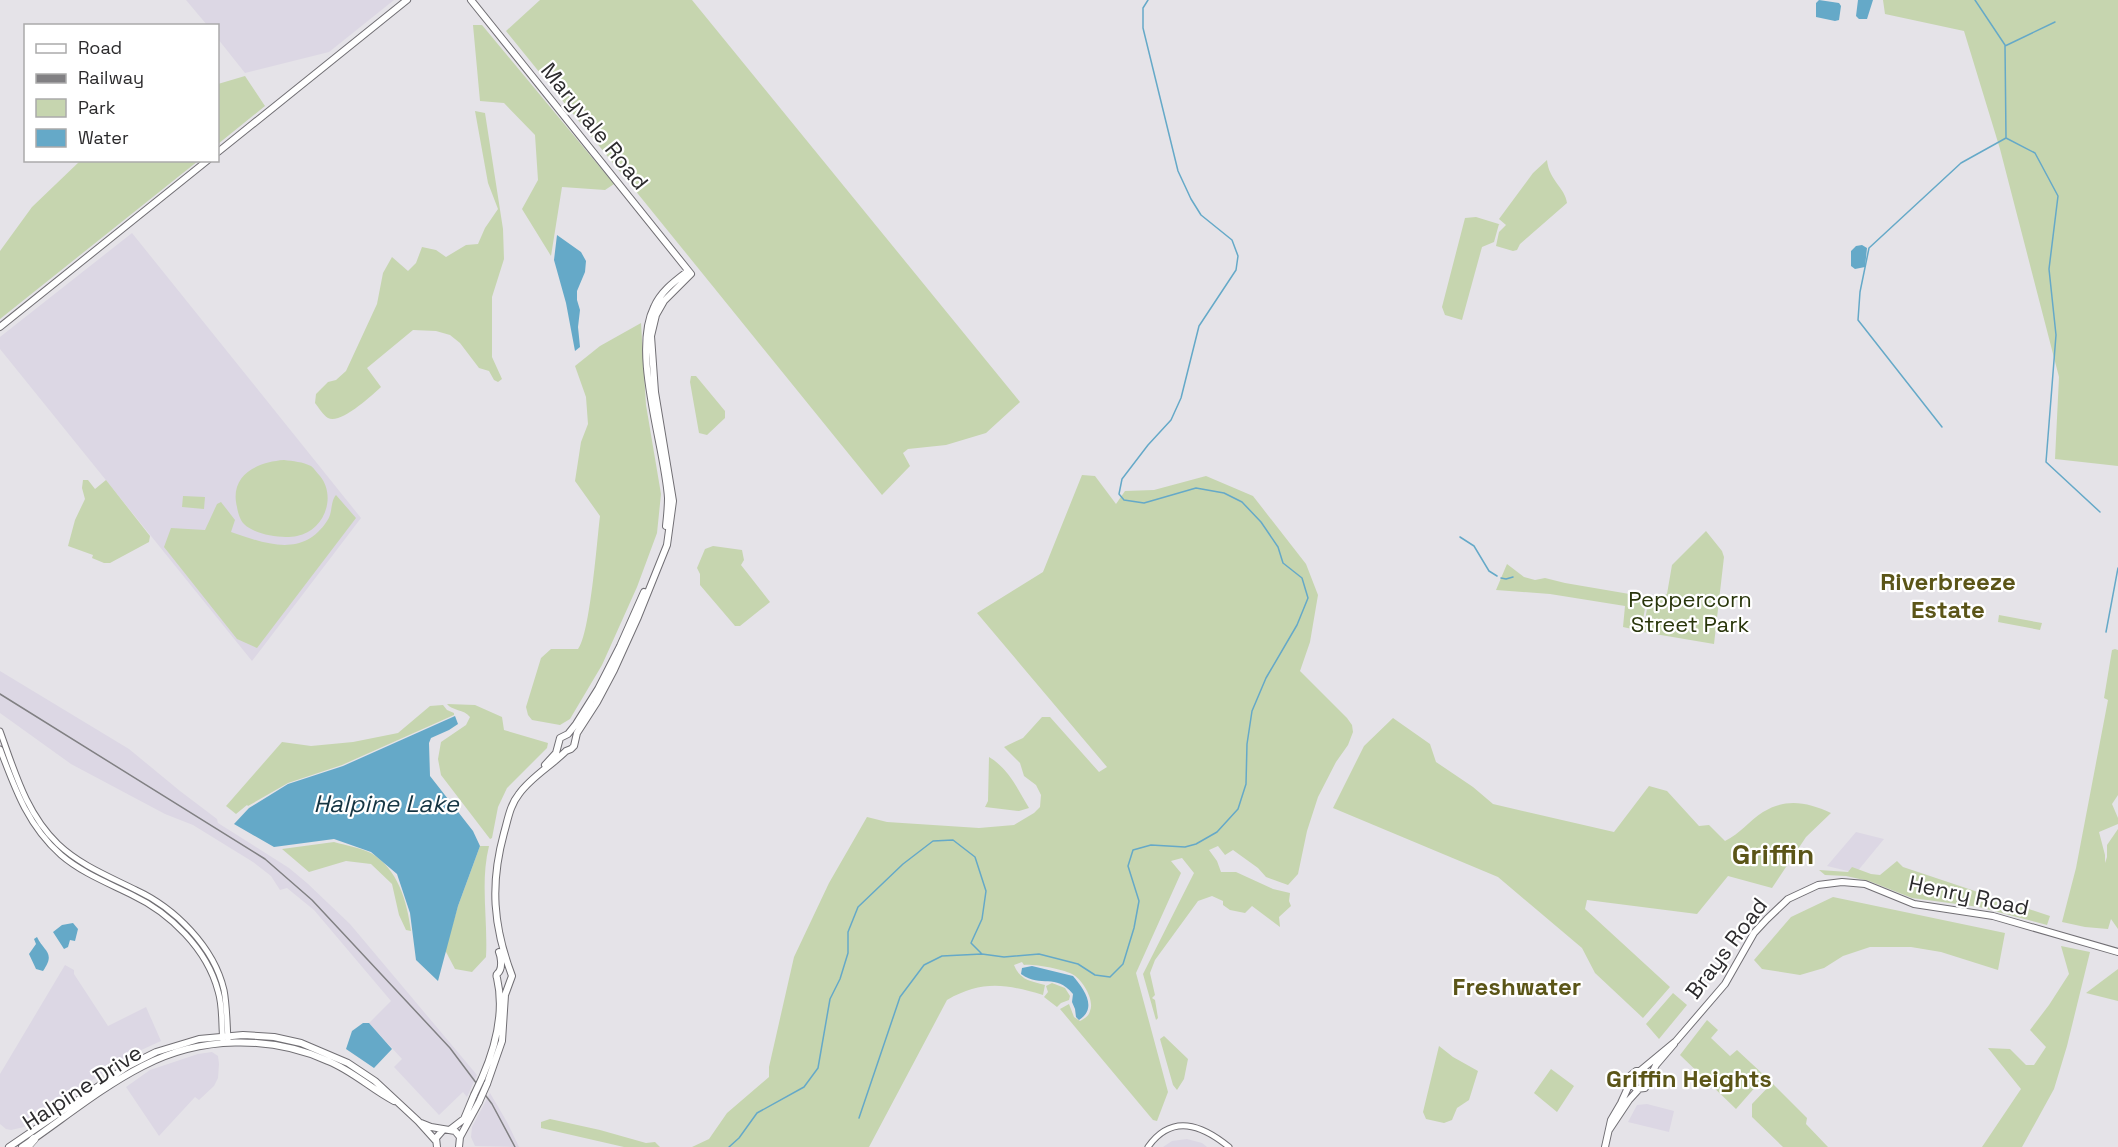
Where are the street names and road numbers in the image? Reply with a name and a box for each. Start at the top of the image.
street label: Maryvale Road [535,57,655,195]
street label: Henry Road [1906,869,2032,921]
street label: Brays Road [1679,892,1773,1004]
street label: Halpine Drive [17,1038,147,1136]

